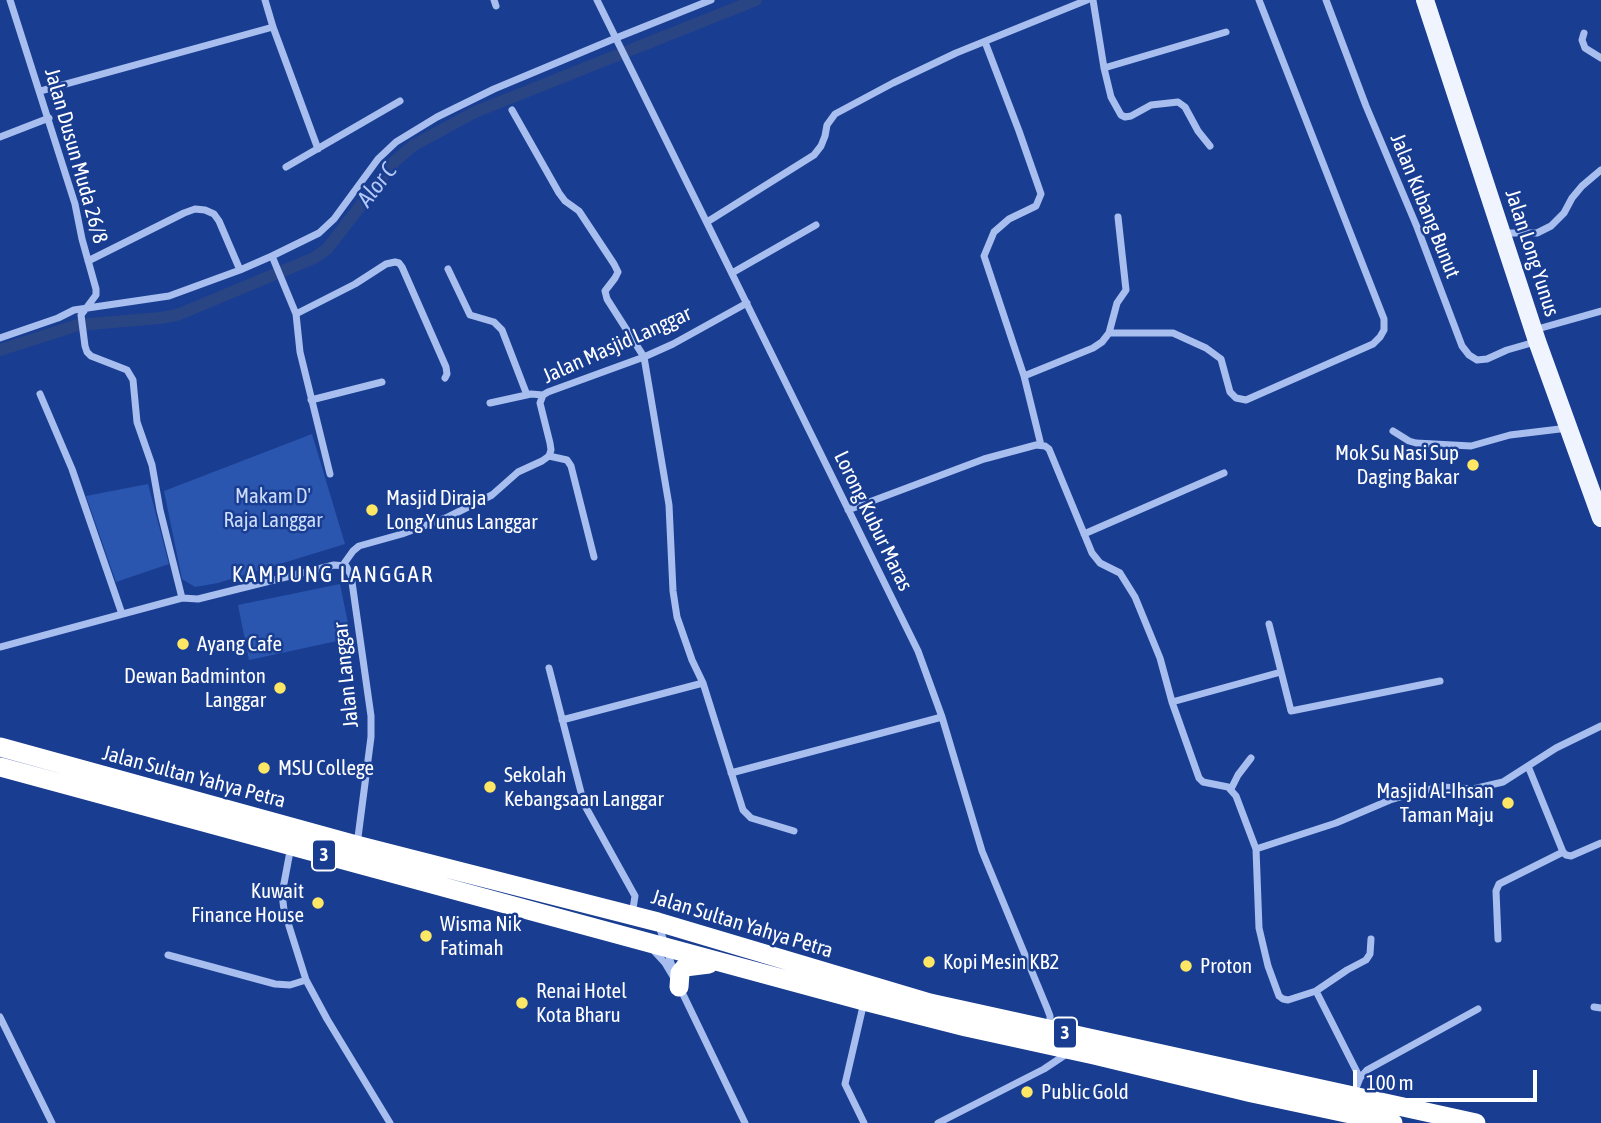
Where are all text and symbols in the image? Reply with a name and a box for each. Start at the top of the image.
street label: Jalan Dusun Muda 26/8 [39,66,113,246]
street label: Jalan Kubang Bunut [1385,130,1465,282]
water label: Alor C [351,158,403,212]
street label: Jalan Long Yunus [1500,186,1564,320]
street label: Jalan Masjid Langgar [539,301,695,389]
place label: Mok Su Nasi Sup Daging Bakar [1335,440,1459,490]
street label: Lorong Kubur Maras [828,447,918,595]
marker: Mok Su Nasi Sup Daging Bakar [1465,457,1481,473]
park label: Makam D' Raja Langgar [224,483,322,533]
place label: Masjid Diraja Long Yunus Langgar [386,485,537,535]
marker: Masjid Diraja Long Yunus Langgar [364,502,380,518]
district label: KAMPUNG LANGGAR [234,561,432,589]
street label: Jalan Langgar [328,621,364,729]
place label: Ayang Cafe [197,631,282,657]
marker: Ayang Cafe [175,636,191,652]
place label: Dewan Badminton Langgar [124,663,266,713]
marker: Dewan Badminton Langgar [272,680,288,696]
street label: Jalan Sultan Yahya Petra [100,740,288,814]
place label: MSU College [278,755,374,781]
marker: MSU College [256,760,272,776]
place label: Sekolah Kebangsaan Langgar [504,762,664,812]
place label: Masjid Al-Ihsan Taman Maju [1376,778,1494,828]
marker: Sekolah Kebangsaan Langgar [482,779,498,795]
marker: Masjid Al-Ihsan Taman Maju [1500,795,1516,811]
road number: 3 [312,840,336,870]
place label: Kuwait Finance House [191,878,304,928]
street label: Jalan Sultan Yahya Petra [648,884,836,964]
marker: Kuwait Finance House [310,895,326,911]
place label: Wisma Nik Fatimah [440,911,522,961]
marker: Wisma Nik Fatimah [418,928,434,944]
place label: Kopi Mesin KB2 [943,949,1059,975]
place label: Proton [1200,953,1252,979]
marker: Kopi Mesin KB2 [921,954,937,970]
marker: Proton [1178,958,1194,974]
place label: Renai Hotel Kota Bharu [536,978,627,1028]
marker: Renai Hotel Kota Bharu [514,995,530,1011]
road number: 3 [1053,1018,1077,1049]
scale bar [1356,1056,1540,1100]
text: 100 m [1366,1070,1414,1094]
place label: Public Gold [1041,1079,1129,1105]
marker: Public Gold [1019,1084,1035,1100]

